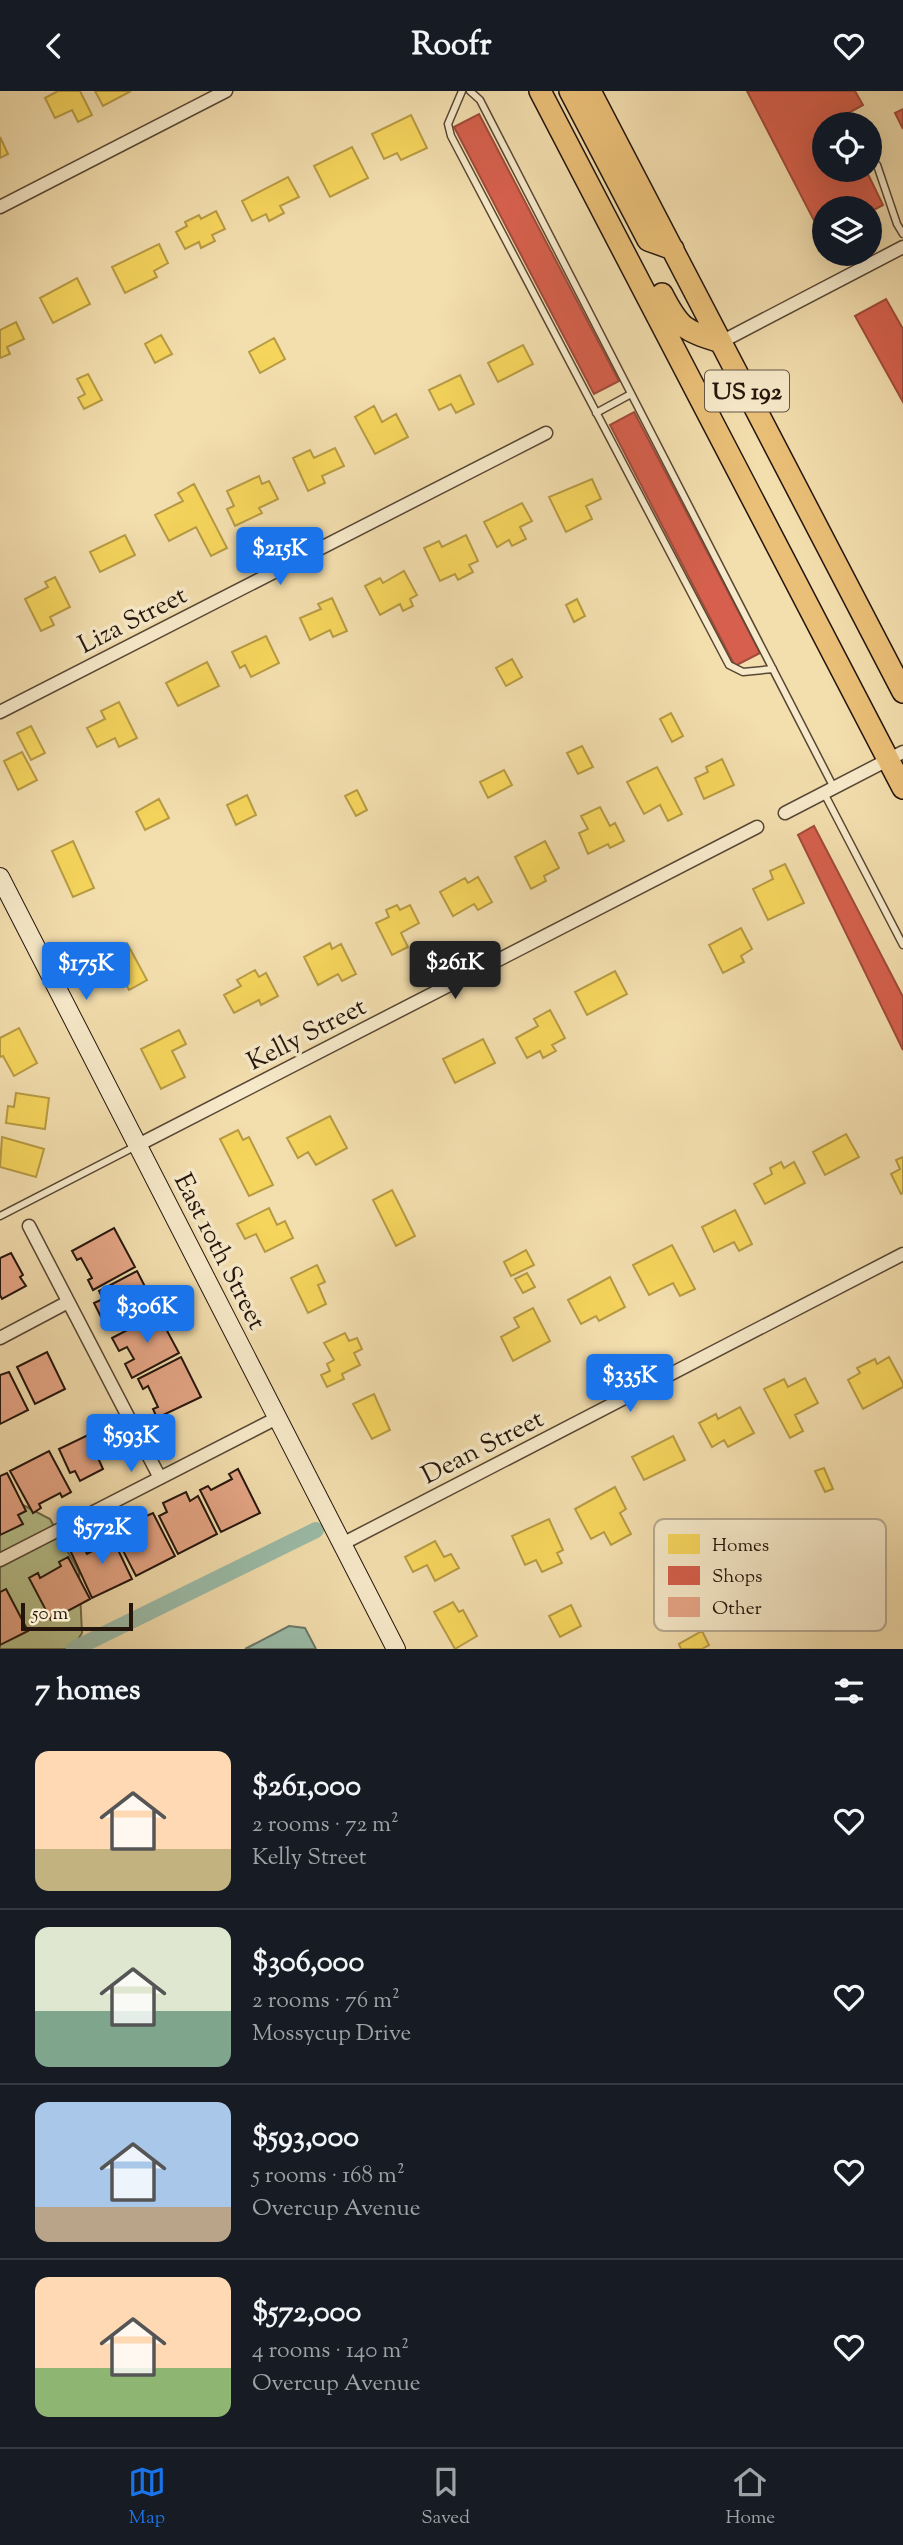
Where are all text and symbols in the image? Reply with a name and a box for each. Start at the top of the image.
text: Roofr [411,23,492,69]
icon: back [35,27,73,65]
icon: heart [830,27,868,65]
map controls [812,112,882,266]
button: locate [812,112,882,182]
button: layers [812,196,882,266]
road number: US 192 [705,370,789,411]
pin: $215K [231,527,329,587]
text: $215K [252,533,308,566]
street label: Liza Street [72,578,194,664]
pin: $261K [406,941,504,1001]
pin: $175K [37,943,135,1002]
text: $261K [426,947,484,980]
text: $175K [58,948,114,981]
street label: Kelly Street [241,989,373,1081]
street label: East 10th Street [163,1167,274,1337]
pin: $306K [98,1285,196,1345]
text: $306K [116,1291,178,1324]
pin: $335K [581,1355,679,1414]
text: $335K [602,1360,658,1393]
street label: Dean Street [416,1402,551,1495]
pin: $593K [82,1415,180,1474]
text: $593K [102,1420,160,1453]
pin: $572K [53,1507,151,1566]
text: $572K [73,1512,131,1545]
legend [654,1519,886,1631]
text: Homes [712,1533,769,1560]
text: Shops [712,1564,763,1591]
text: Other [712,1596,762,1623]
scale bar [21,1600,133,1632]
text: 50 m [32,1601,68,1628]
text: 7 homes [35,1670,140,1713]
icon: filters [830,1672,868,1710]
text: $261,000 [252,1766,361,1809]
icon: home [91,1779,175,1863]
icon: heart [830,1802,868,1840]
text: 2 rooms · 72 m² [252,1809,399,1842]
text: Kelly Street [252,1842,367,1875]
text: $306,000 [252,1942,364,1985]
icon: home [91,1955,175,2039]
icon: heart [830,1978,868,2016]
text: 2 rooms · 76 m² [252,1985,400,2018]
text: Mossycup Drive [252,2018,411,2051]
text: $593,000 [252,2117,359,2160]
icon: home [91,2130,175,2214]
icon: heart [830,2153,868,2191]
text: 5 rooms · 168 m² [252,2160,405,2193]
text: Overcup Avenue [252,2193,420,2226]
text: $572,000 [252,2292,361,2335]
icon: home [91,2305,175,2389]
icon: heart [830,2328,868,2366]
text: 4 rooms · 140 m² [252,2335,409,2368]
text: Overcup Avenue [252,2368,420,2401]
tab: Map [128,2463,166,2532]
tab: Saved [421,2463,470,2532]
tab: Home [725,2463,775,2532]

